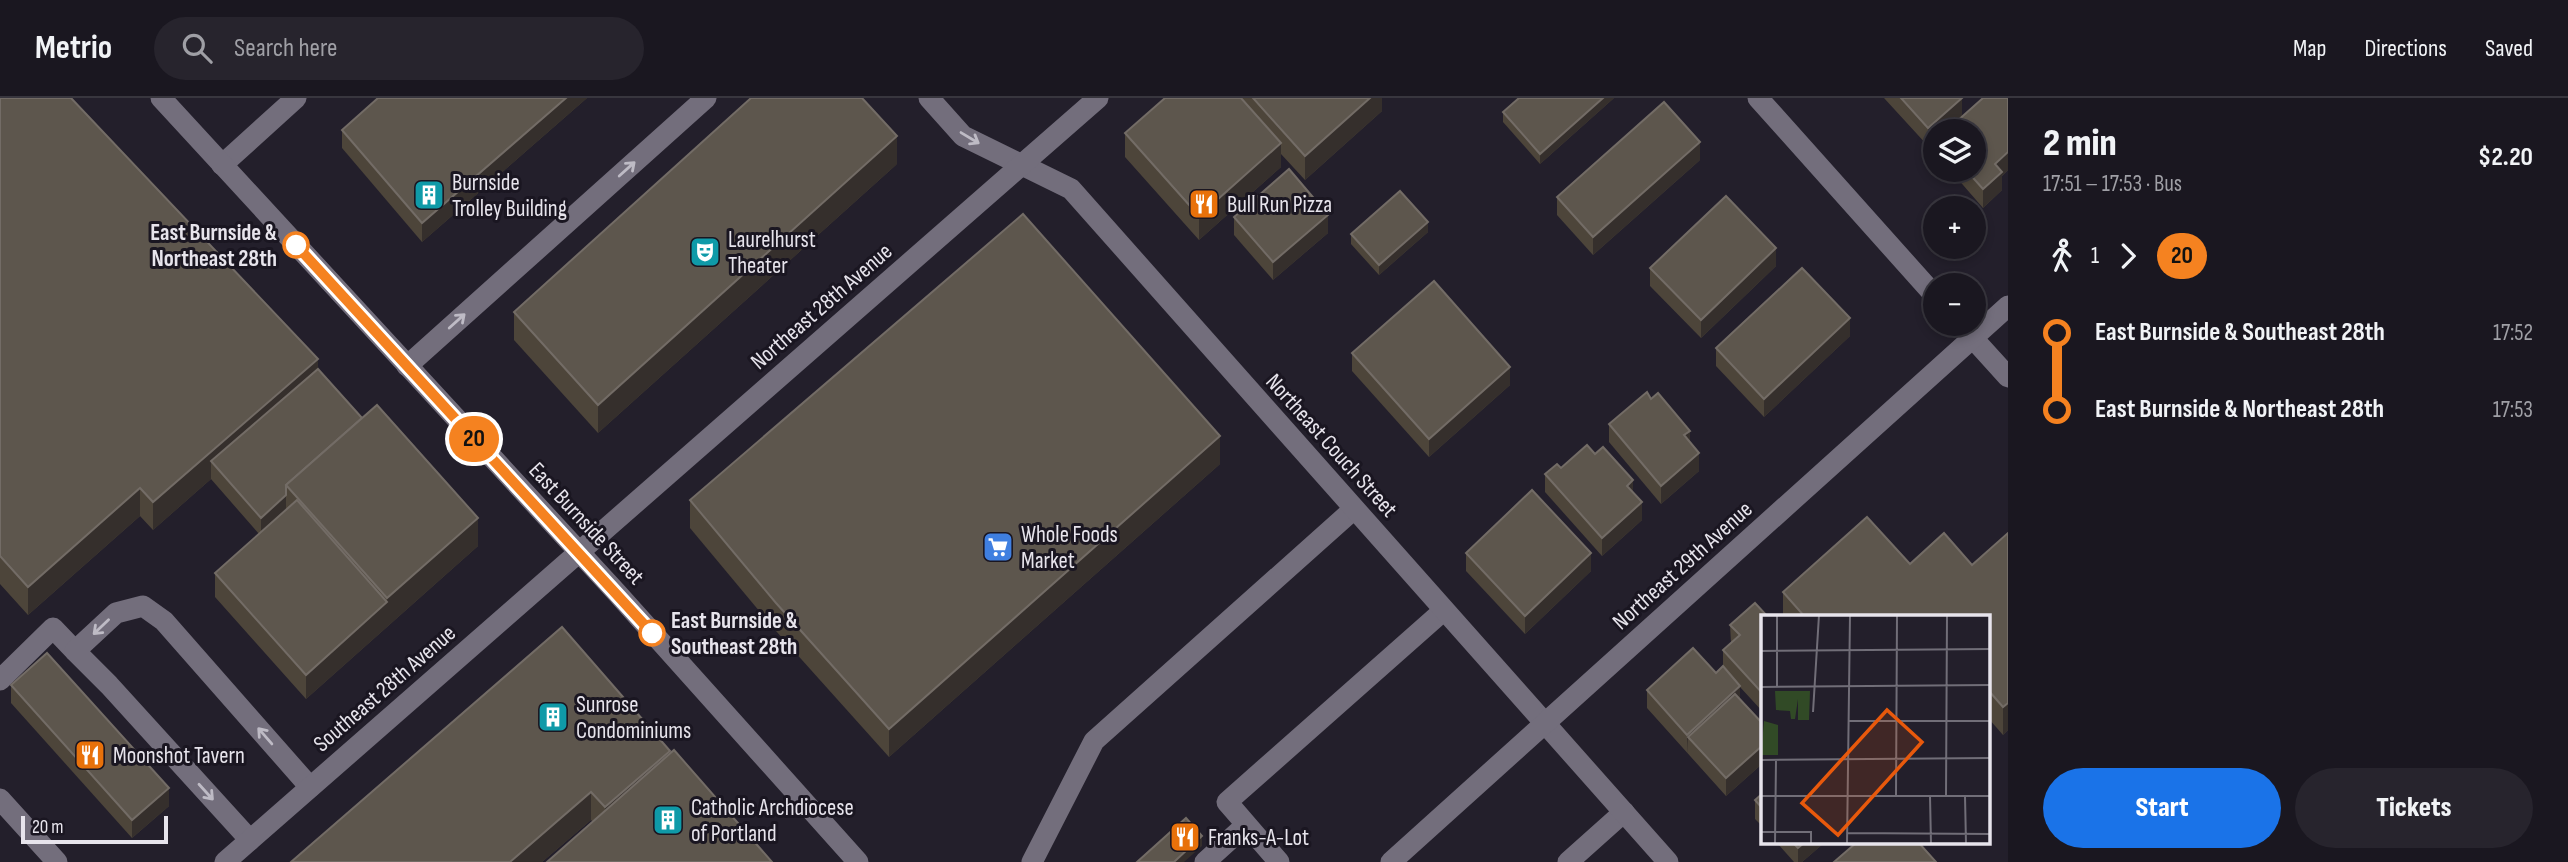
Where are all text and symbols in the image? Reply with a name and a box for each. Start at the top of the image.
search box [154,17,644,80]
text: Metrio [35,28,112,68]
icon: search [178,29,216,67]
text: Search here [234,33,337,64]
text: Map [2293,34,2326,63]
text: Directions [2364,34,2447,63]
text: Saved [2485,34,2533,63]
map controls [1923,119,1986,336]
button: layers [1923,119,1986,182]
text: 2 min [2043,121,2117,166]
one-way arrow [960,132,980,146]
text: $2.20 [2478,142,2533,173]
one-way arrow [618,161,636,177]
place label: Burnside Trolley Building [452,169,567,223]
text: 17:51 – 17:53 · Bus [2043,170,2182,198]
building icon: Burnside Trolley Building [412,178,446,212]
restaurant icon: Bull Run Pizza [1187,187,1221,221]
place label: Bull Run Pizza [1227,191,1332,219]
button: + [1923,196,1986,259]
place label: East Burnside & Northeast 28th [150,219,278,273]
place label: Laurelhurst Theater [728,226,816,280]
marker: East Burnside & Northeast 28th [283,232,309,258]
theatre icon: Laurelhurst Theater [688,235,722,269]
icon: walk [2043,237,2081,275]
icon: forward [2109,237,2147,275]
street label: Northeast 28th Avenue [745,238,898,376]
text: 20 [2171,241,2193,270]
text: 1 [2091,242,2099,270]
button: − [1923,273,1986,336]
one-way arrow [448,313,466,329]
text: East Burnside & Southeast 28th [2095,317,2385,348]
text: 17:52 [2493,319,2533,347]
street label: Northeast Couch Street [1259,368,1403,523]
text: East Burnside & Northeast 28th [2095,394,2384,425]
text: 17:53 [2493,396,2533,424]
line badge: 20 [442,416,505,462]
text: 20 [463,424,485,453]
street label: East Burnside Street [523,457,650,591]
street label: Northeast 29th Avenue [1607,496,1758,636]
place label: Whole Foods Market [1021,521,1118,575]
supermarket icon: Whole Foods Market [981,530,1015,564]
place label: East Burnside & Southeast 28th [671,607,798,661]
inset map [1761,615,1990,844]
one-way arrow [93,618,110,635]
street label: Southeast 28th Avenue [308,619,461,758]
marker: East Burnside & Southeast 28th [639,620,665,646]
place label: Sunrose Condominiums [576,691,691,745]
building icon: Sunrose Condominiums [536,700,570,734]
one-way arrow [257,727,273,745]
restaurant icon: Moonshot Tavern [73,738,107,772]
place label: Moonshot Tavern [113,742,245,770]
button: Start [2043,768,2281,848]
button: Tickets [2295,768,2533,848]
one-way arrow [198,783,214,801]
place label: Catholic Archdiocese of Portland [691,794,854,848]
building icon: Catholic Archdiocese of Portland [651,803,685,837]
scale bar [21,813,168,845]
text: 20 m [32,816,64,839]
restaurant icon: Franks-A-Lot [1168,820,1202,854]
place label: Franks-A-Lot [1208,824,1309,852]

